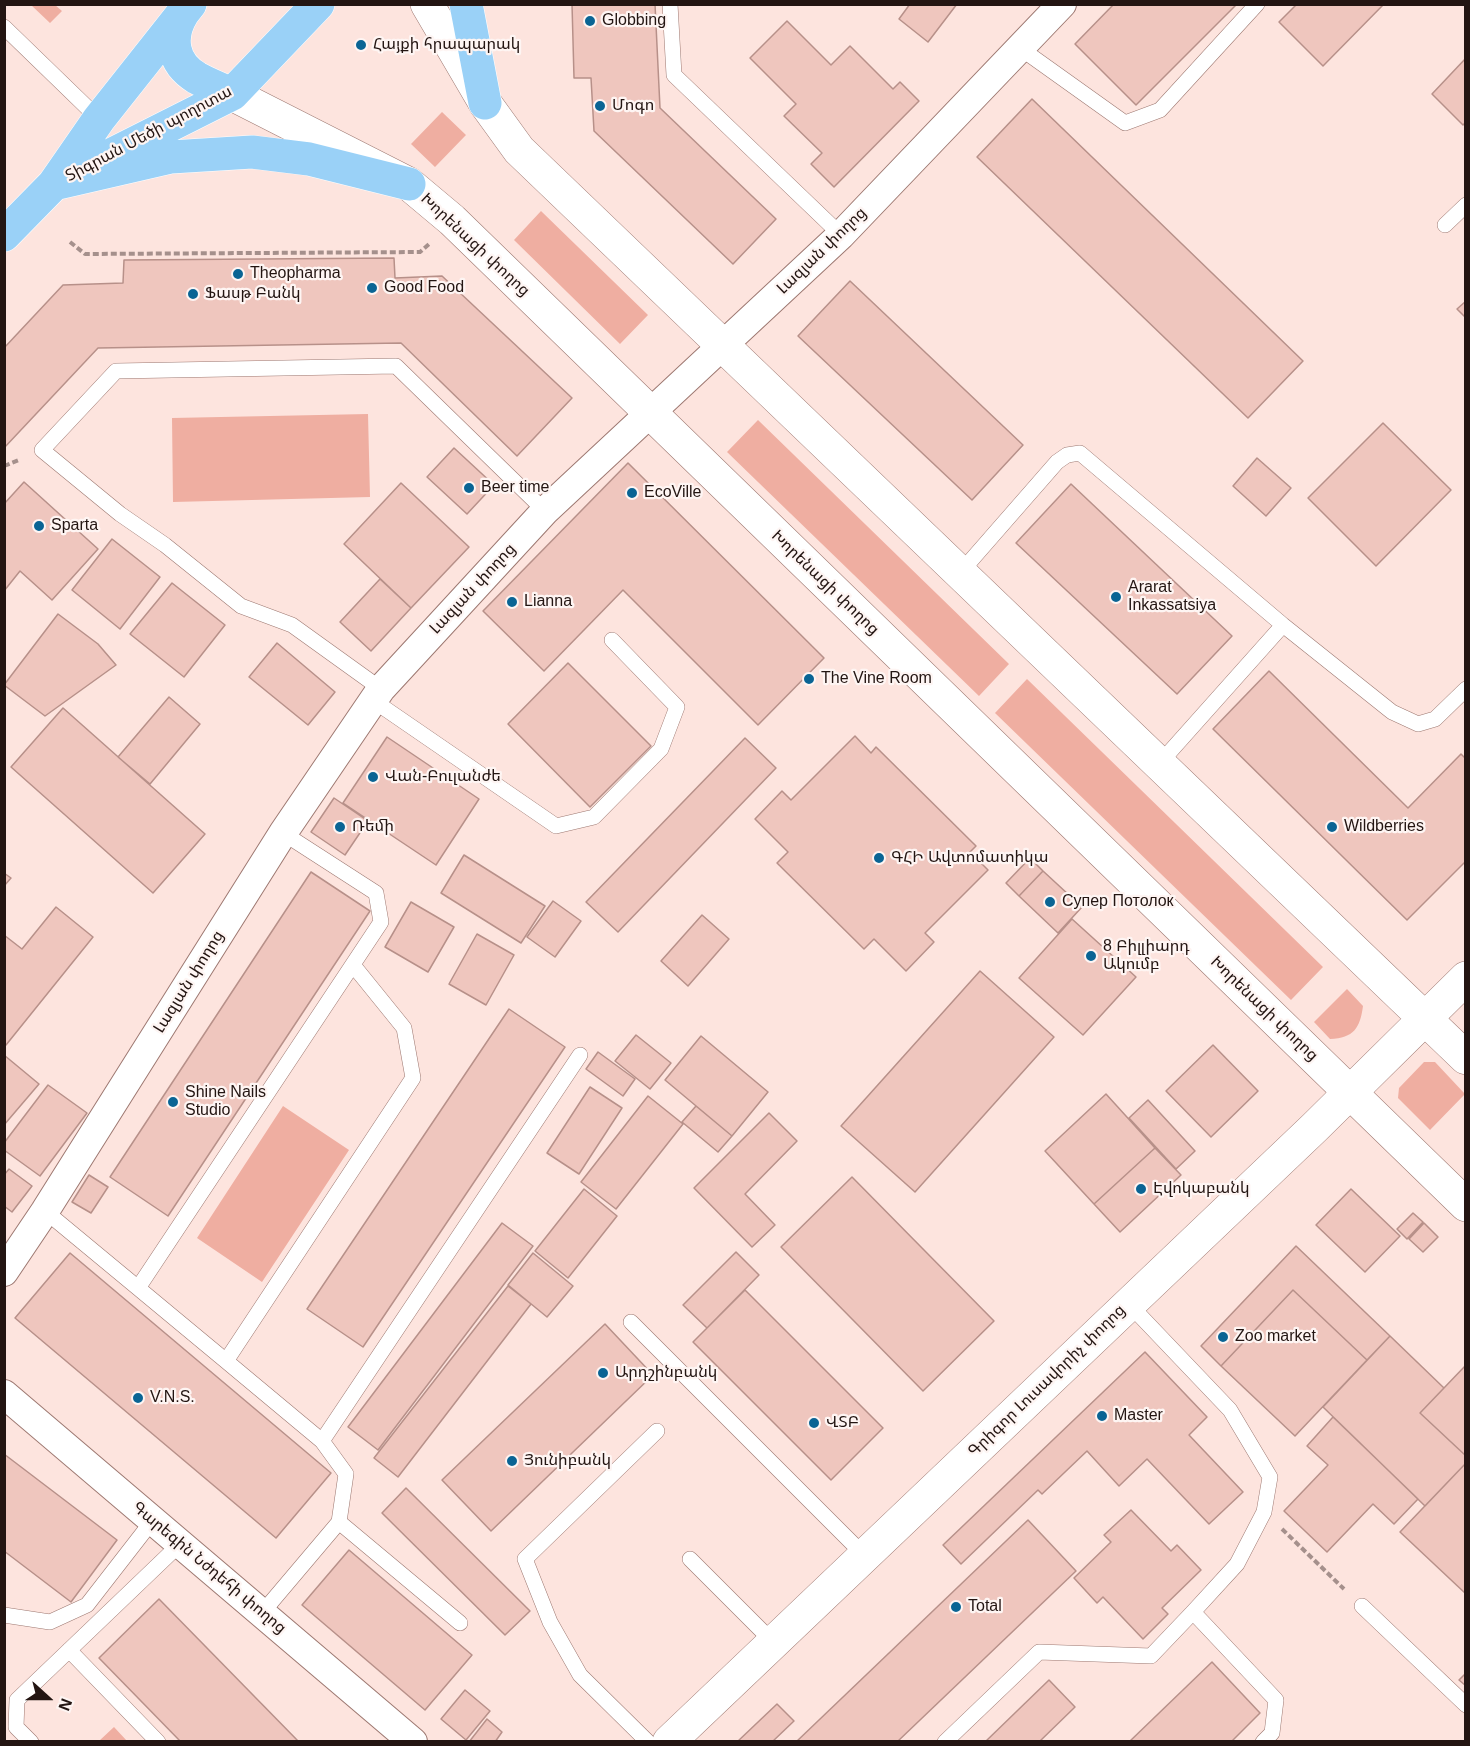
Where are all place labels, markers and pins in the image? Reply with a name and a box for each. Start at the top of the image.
place label: Globbing [602,11,666,31]
marker: Globbing [583,14,597,28]
place label: Հայքի հրապարակ [373,35,520,55]
marker: Հայքի հրապարակ [354,38,368,52]
place label: Մոգո [612,96,654,116]
marker: Մոգո [593,99,607,113]
place label: Theopharma [250,264,341,284]
marker: Theopharma [231,267,245,281]
place label: Good Food [384,278,464,298]
marker: Good Food [365,281,379,295]
place label: Ֆասթ Բանկ [205,284,301,304]
marker: Ֆասթ Բանկ [186,287,200,301]
place label: Beer time [481,478,549,498]
marker: Beer time [462,481,476,495]
place label: EcoVille [644,483,702,503]
marker: EcoVille [625,486,639,500]
place label: Sparta [51,516,98,536]
marker: Sparta [32,519,46,533]
place label: Ararat Inkassatsiya [1128,578,1216,616]
marker: Ararat Inkassatsiya [1109,590,1123,604]
place label: Lianna [524,592,572,612]
marker: Lianna [505,595,519,609]
place label: The Vine Room [821,669,932,689]
marker: The Vine Room [802,672,816,686]
place label: Վան-Բուլանժե [385,767,501,787]
marker: Վան-Բուլանժե [366,770,380,784]
place label: Ռեմի [352,817,394,837]
place label: Wildberries [1344,817,1424,837]
marker: Ռեմի [333,820,347,834]
marker: Wildberries [1325,820,1339,834]
place label: ԳՀԻ Ավտոմատիկա [891,848,1048,868]
marker: ԳՀԻ Ավտոմատիկա [872,851,886,865]
place label: Супер Потолок [1062,892,1174,912]
marker: Супер Потолок [1043,895,1057,909]
place label: 8 Բիլլիարդ Ակումբ [1103,937,1190,975]
marker: 8 Բիլլիարդ Ակումբ [1084,949,1098,963]
place label: Shine Nails Studio [185,1083,266,1121]
marker: Shine Nails Studio [166,1095,180,1109]
place label: Էվոկաբանկ [1153,1179,1249,1199]
marker: Էվոկաբանկ [1134,1182,1148,1196]
place label: Zoo market [1235,1327,1316,1347]
marker: Zoo market [1216,1330,1230,1344]
place label: Արդշինբանկ [615,1363,717,1383]
marker: Արդշինբանկ [596,1366,610,1380]
place label: V.N.S. [150,1388,195,1408]
marker: V.N.S. [131,1391,145,1405]
place label: Master [1114,1406,1163,1426]
marker: Master [1095,1409,1109,1423]
place label: ՎՏԲ [826,1413,859,1433]
marker: ՎՏԲ [807,1416,821,1430]
place label: Յունիբանկ [524,1451,611,1471]
marker: Յունիբանկ [505,1454,519,1468]
place label: Total [968,1597,1002,1617]
marker: Total [949,1600,963,1614]

